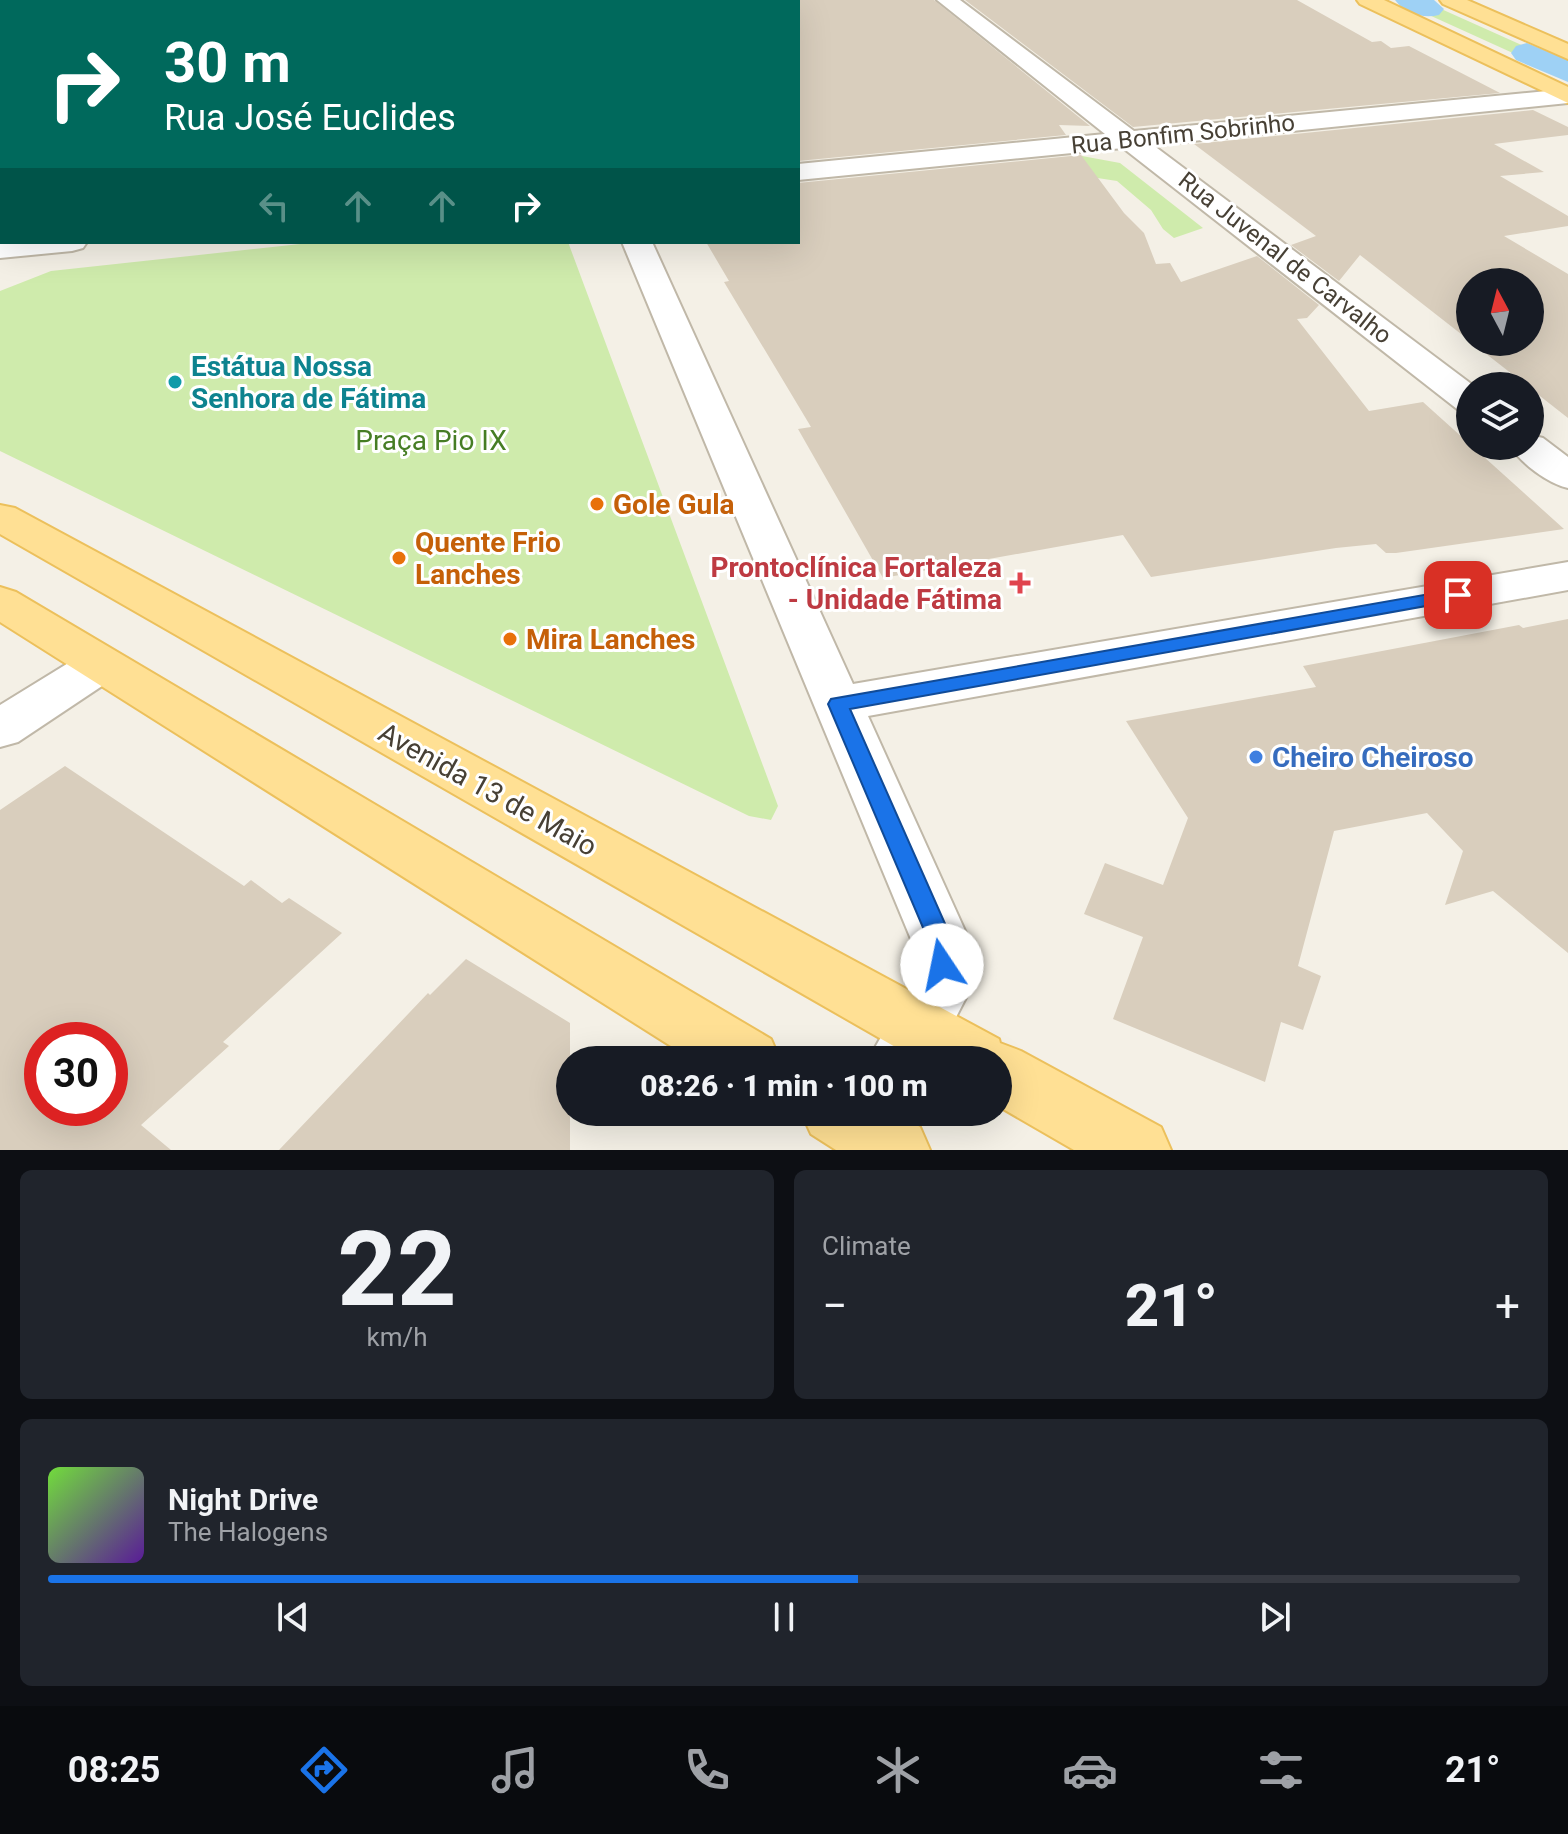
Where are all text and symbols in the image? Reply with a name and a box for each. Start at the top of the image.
text: 30 m [164,30,291,96]
icon: right [32,32,136,136]
text: Rua José Euclides [164,97,456,139]
street label: Rua Bonfim Sobrinho [1070,108,1296,160]
street label: Rua Juvenal de Carvalho [1173,166,1397,350]
icon: left [252,184,296,228]
icon: ahead [336,184,380,228]
icon: ahead [420,184,464,228]
icon: right [504,184,548,228]
north arrow [1456,268,1544,356]
map controls [1456,268,1544,460]
place label: Estátua Nossa Senhora de Fátima [191,350,426,415]
button: layers [1456,372,1544,460]
marker: Estátua Nossa Senhora de Fátima [166,373,184,391]
park label: Praça Pio IX [355,424,507,457]
place label: Gole Gula [613,488,735,521]
marker: Gole Gula [588,495,606,513]
place label: Quente Frio Lanches [415,526,561,591]
marker: Quente Frio Lanches [390,549,408,567]
place label: Prontoclínica Fortaleza - Unidade Fátima [710,551,1002,616]
pin [1424,561,1492,629]
marker: Prontoclínica Fortaleza - Unidade Fátima [1009,572,1031,594]
icon: arrive [1436,573,1480,617]
place label: Mira Lanches [526,623,695,656]
marker: Mira Lanches [501,630,519,648]
street label: Avenida 13 de Maio [373,716,603,863]
place label: Cheiro Cheiroso [1272,741,1474,774]
marker: Cheiro Cheiroso [1247,748,1265,766]
position arrow [900,923,984,1007]
speed limit sign: 30 [24,1022,128,1126]
text: 08:26 · 1 min · 100 m [640,1068,928,1103]
text: 22 [337,1209,457,1330]
text: Climate [822,1231,911,1261]
text: 21° [1125,1270,1218,1341]
text: − [822,1280,847,1332]
text: + [1495,1280,1520,1332]
text: km/h [366,1322,428,1352]
text: Night Drive [168,1482,318,1517]
text: The Halogens [168,1517,328,1547]
icon: previous [271,1595,315,1639]
icon: pause [762,1595,806,1639]
icon: next [1253,1595,1297,1639]
icon: directions [296,1742,352,1798]
icon: music [487,1742,543,1798]
icon: phone [679,1742,735,1798]
icon: climate [870,1742,926,1798]
icon: car [1062,1742,1118,1798]
icon: filters [1253,1742,1309,1798]
text: 08:25 [68,1749,161,1791]
text: 21° [1445,1749,1500,1791]

